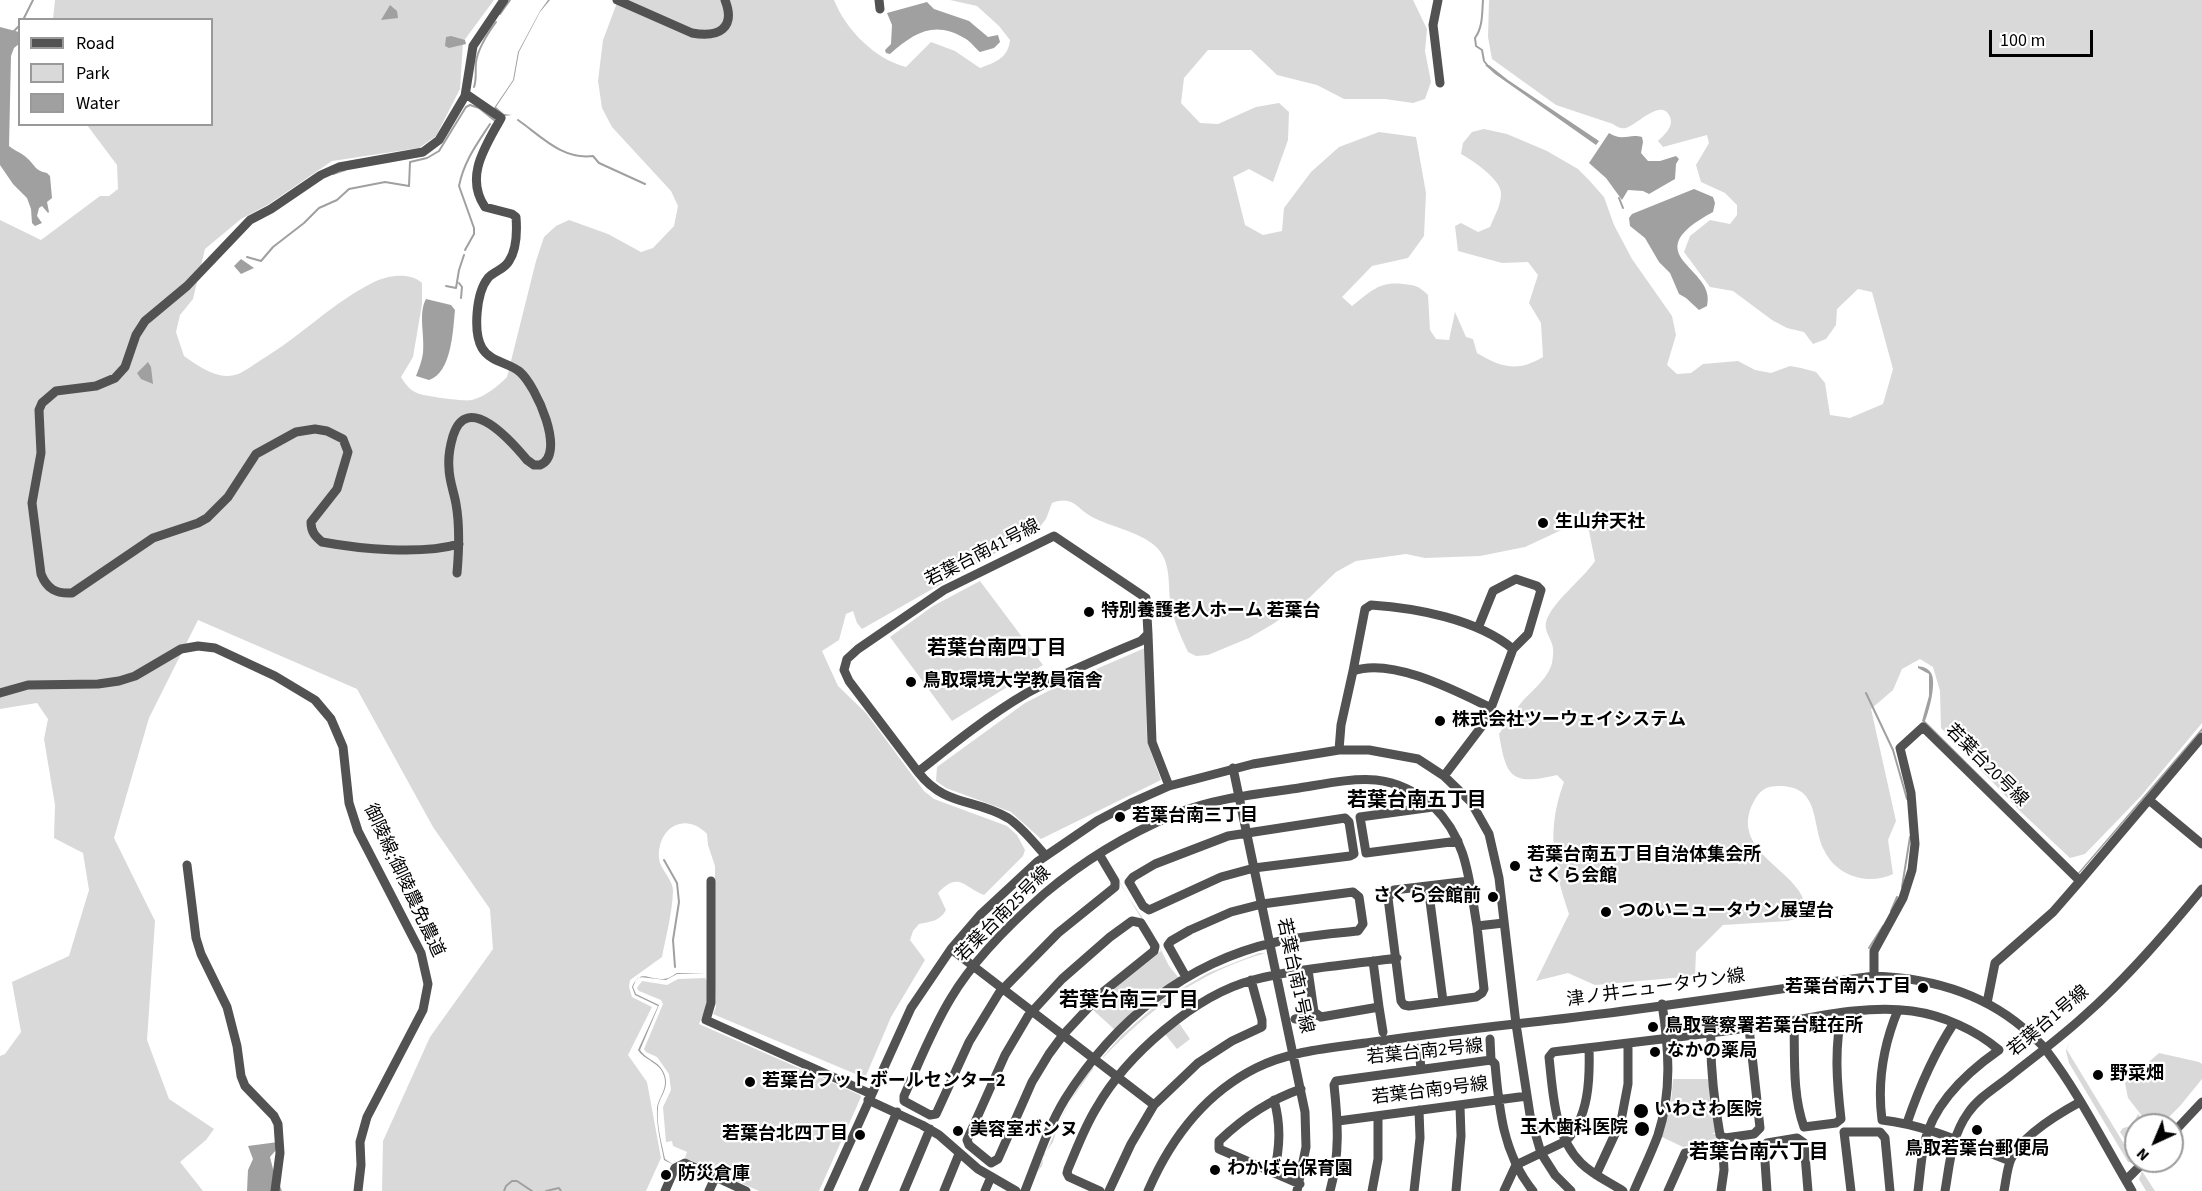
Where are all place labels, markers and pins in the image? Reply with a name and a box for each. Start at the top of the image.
place label: 生山弁天社 [1555,512,1645,534]
marker: 生山弁天社 [1536,516,1550,530]
place label: 特別養護老人ホーム 若葉台 [1101,601,1321,623]
marker: 特別養護老人ホーム 若葉台 [1082,605,1096,619]
place label: 鳥取環境大学教員宿舎 [923,671,1103,693]
marker: 鳥取環境大学教員宿舎 [904,675,918,689]
place label: 株式会社ツーウェイシステム [1452,710,1686,732]
marker: 株式会社ツーウェイシステム [1433,714,1447,728]
place label: 若葉台南三丁目 [1132,806,1258,828]
marker: 若葉台南三丁目 [1113,810,1127,824]
place label: 若葉台南五丁目自治体集会所 さくら会館 [1527,845,1761,888]
marker: 若葉台南五丁目自治体集会所 さくら会館 [1508,859,1522,873]
place label: さくら会館前 [1373,886,1481,908]
marker: さくら会館前 [1486,890,1500,904]
place label: つのいニュータウン展望台 [1618,901,1834,923]
marker: つのいニュータウン展望台 [1599,905,1613,919]
place label: 若葉台南六丁目 [1785,977,1911,999]
marker: 若葉台南六丁目 [1916,981,1930,995]
place label: 鳥取警察署若葉台駐在所 [1665,1016,1863,1038]
marker: 鳥取警察署若葉台駐在所 [1646,1020,1660,1034]
place label: なかの薬局 [1667,1041,1757,1063]
marker: なかの薬局 [1648,1045,1662,1059]
place label: 野菜畑 [2110,1064,2164,1086]
marker: 野菜畑 [2091,1068,2105,1082]
place label: 若葉台フットボールセンター2 [762,1071,1006,1093]
marker: 若葉台フットボールセンター2 [743,1075,757,1089]
place label: いわさわ医院 [1654,1100,1762,1122]
marker: いわさわ医院 [1632,1102,1650,1120]
place label: 玉木歯科医院 [1520,1118,1628,1140]
place label: 美容室ボンヌ [970,1120,1078,1142]
marker: 玉木歯科医院 [1633,1120,1651,1138]
marker: 鳥取若葉台郵便局 [1970,1123,1984,1137]
place label: 若葉台北四丁目 [722,1124,848,1146]
marker: 美容室ボンヌ [951,1124,965,1138]
marker: 若葉台北四丁目 [853,1128,867,1142]
place label: 鳥取若葉台郵便局 [1905,1139,2049,1161]
place label: わかば台保育園 [1227,1159,1353,1181]
marker: わかば台保育園 [1208,1163,1222,1177]
place label: 防災倉庫 [678,1164,750,1186]
marker: 防災倉庫 [659,1168,673,1182]

